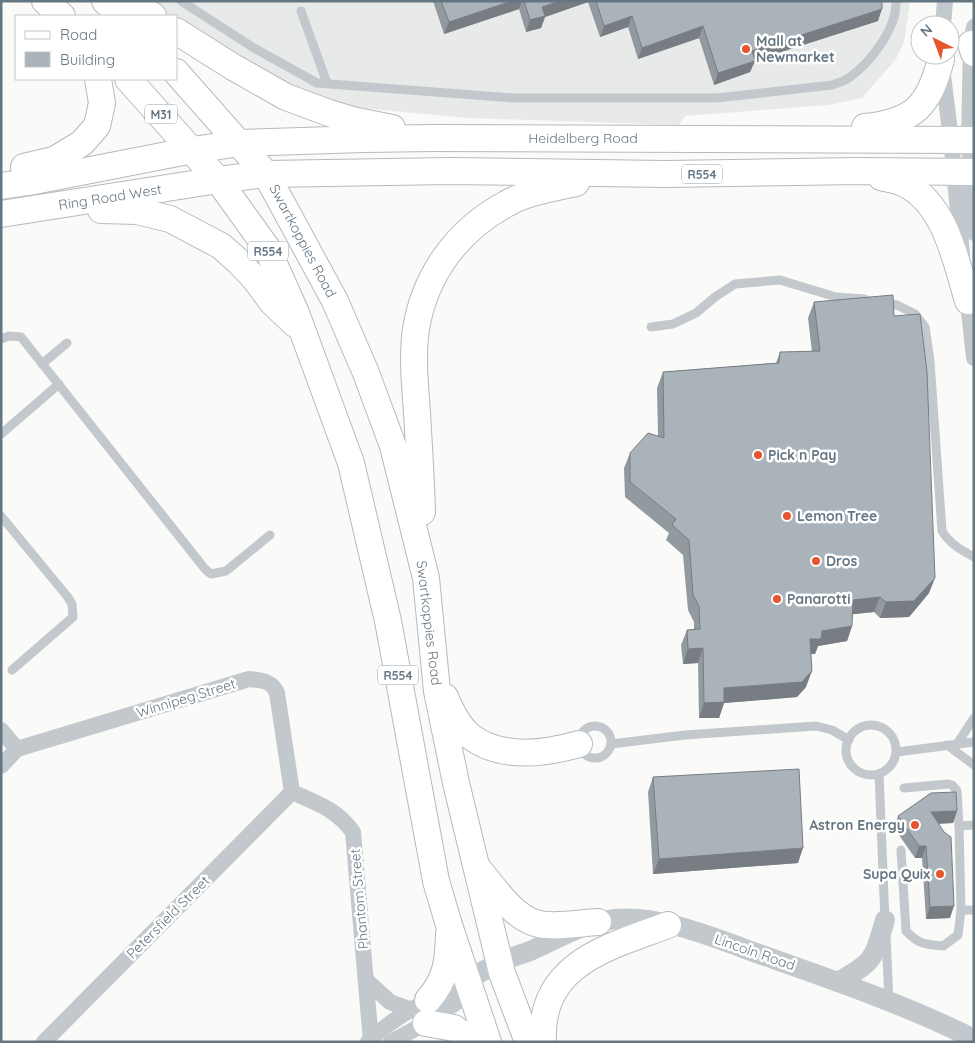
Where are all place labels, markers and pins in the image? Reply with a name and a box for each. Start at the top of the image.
place label: Mall at Newmarket [756,32,835,66]
marker: Mall at Newmarket [740,43,752,55]
place label: Pick n Pay [768,446,837,464]
marker: Pick n Pay [752,449,764,461]
place label: Lemon Tree [797,507,877,525]
marker: Lemon Tree [781,510,793,522]
place label: Dros [826,552,858,570]
marker: Dros [810,555,822,567]
place label: Panarotti [787,590,851,608]
marker: Panarotti [771,593,783,605]
place label: Astron Energy [809,816,905,834]
marker: Astron Energy [909,819,921,831]
place label: Supa Quix [863,865,930,883]
marker: Supa Quix [934,868,946,880]

